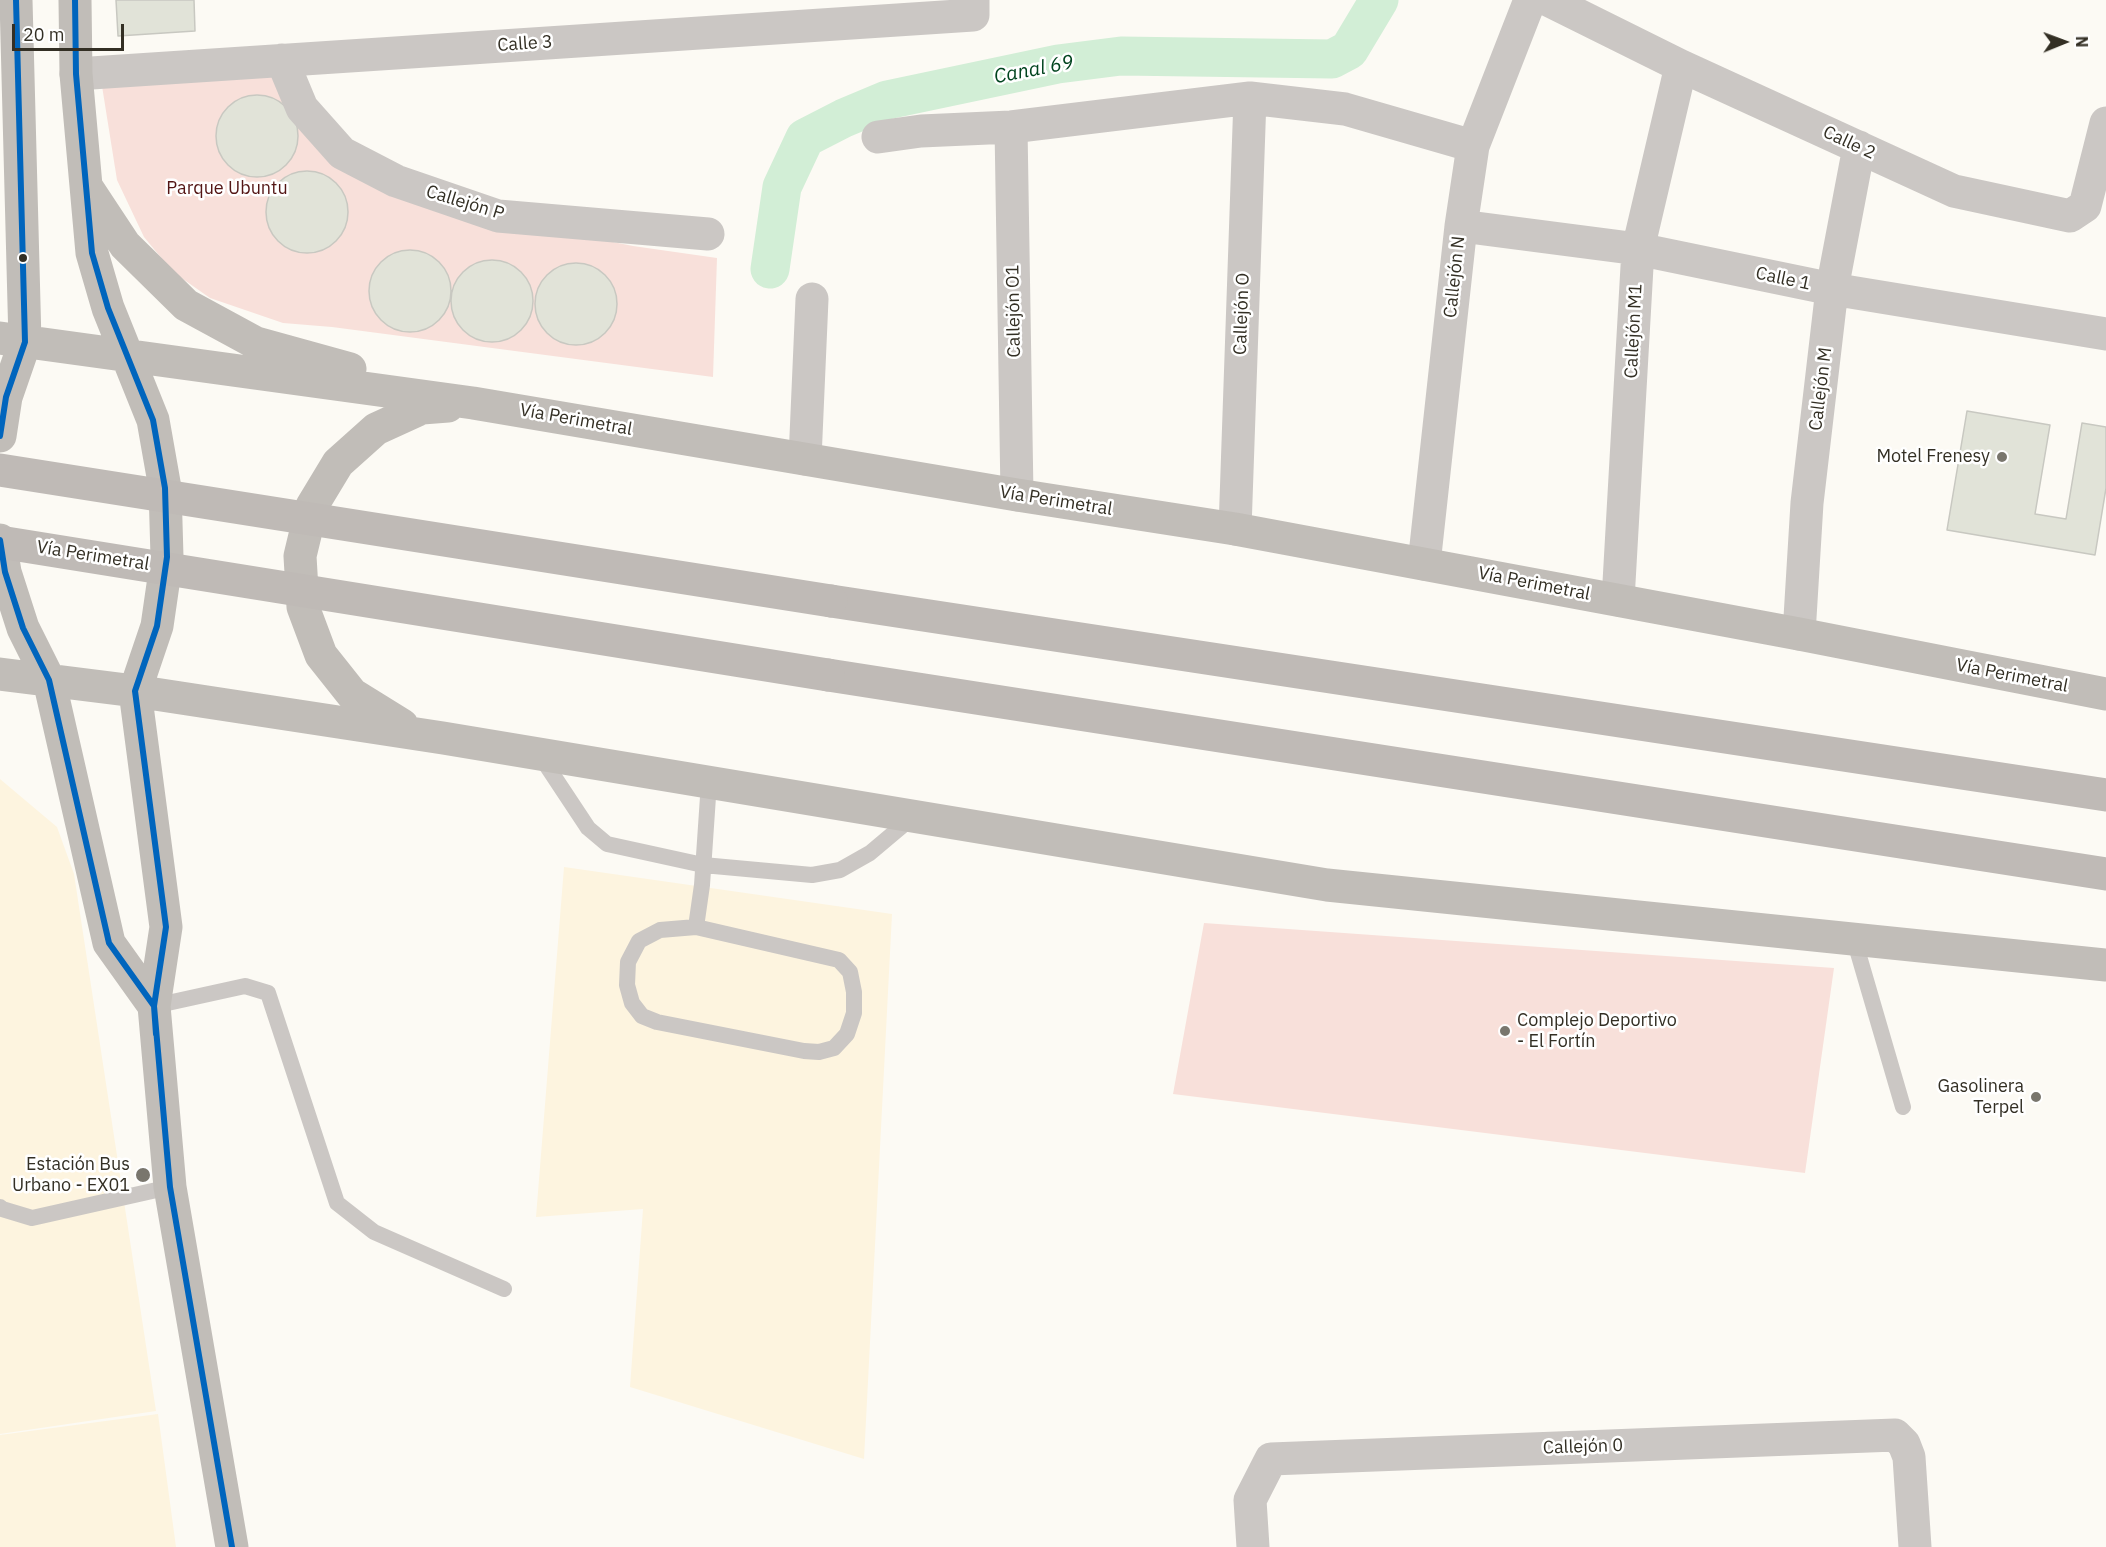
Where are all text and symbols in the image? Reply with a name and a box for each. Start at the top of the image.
scale bar [15,12,128,50]
north arrow [2034,12,2094,72]
text: 20 m [23,23,65,46]
street label: Calle 3 [497,31,553,57]
text: N [2072,36,2092,48]
water label: Canal 69 [992,51,1076,89]
street label: Calle 2 [1819,122,1879,164]
park label: Parque Ubuntu [166,178,288,200]
street label: Callejón P [423,181,507,225]
street label: Callejón N [1440,235,1470,319]
unlabelled marker [17,252,29,264]
street label: Calle 1 [1754,263,1812,295]
street label: Callejón O1 [1002,264,1026,358]
street label: Callejón O [1230,273,1254,355]
street label: Callejón M1 [1621,283,1647,379]
street label: Callejón M [1805,346,1837,432]
street label: Vía Perimetral [518,399,634,441]
place label: Motel Frenesy [1876,446,1990,468]
marker: Motel Frenesy [1995,450,2009,464]
street label: Vía Perimetral [998,481,1114,521]
street label: Vía Perimetral [35,536,151,576]
street label: Vía Perimetral [1476,563,1592,605]
street label: Vía Perimetral [1954,655,2070,697]
place label: Complejo Deportivo - El Fortín [1517,1010,1677,1052]
marker: Complejo Deportivo - El Fortín [1498,1024,1512,1038]
place label: Gasolinera Terpel [1937,1076,2024,1118]
marker: Gasolinera Terpel [2029,1090,2043,1104]
place label: Estación Bus Urbano - EX01 [12,1154,130,1196]
marker: Estación Bus Urbano - EX01 [134,1166,152,1184]
street label: Callejón 0 [1543,1435,1623,1459]

